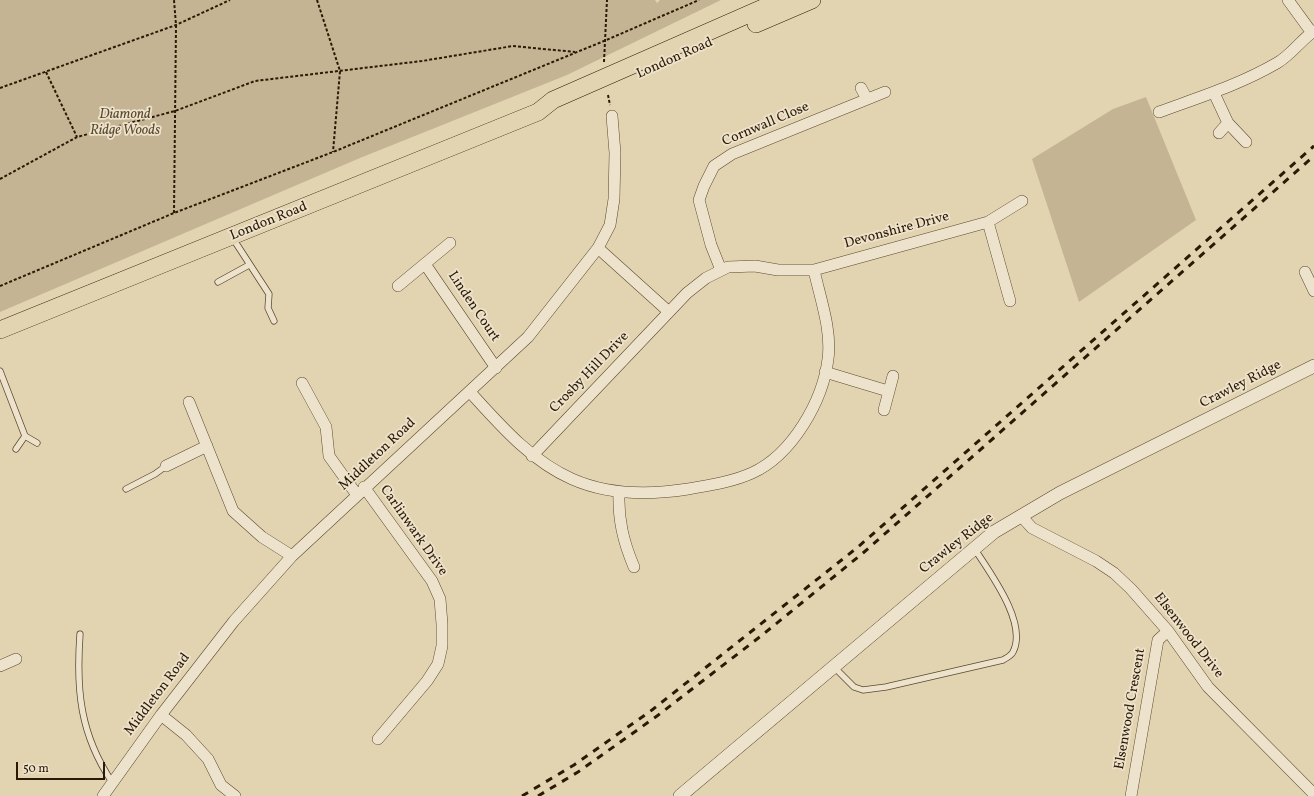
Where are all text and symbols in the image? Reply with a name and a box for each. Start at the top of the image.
street label: London Road [634,35,716,83]
street label: Cornwall Close [720,99,812,151]
park label: Diamond Ridge Woods [90,107,160,140]
street label: London Road [228,199,310,245]
street label: Devonshire Drive [843,209,951,253]
street label: Linden Court [443,269,503,345]
street label: Crosby Hill Drive [547,329,633,417]
street label: Crawley Ridge [1198,357,1284,413]
street label: Middleton Road [336,415,420,495]
street label: Carlinwark Drive [376,483,450,579]
street label: Crawley Ridge [917,510,997,578]
street label: Elsenwood Drive [1150,590,1226,682]
street label: Elsenwood Crescent [1112,647,1150,771]
street label: Middleton Road [122,650,194,740]
scale bar [18,754,107,780]
text: 50 m [23,761,49,777]

